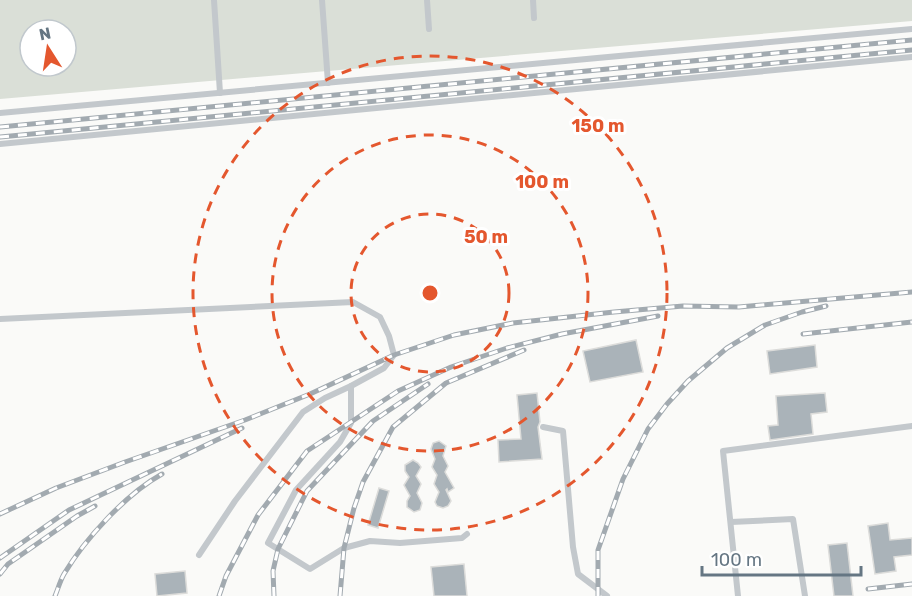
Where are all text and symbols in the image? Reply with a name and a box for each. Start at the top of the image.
north arrow [18,18,78,78]
text: N [37,23,53,44]
text: 150 m [571,115,625,137]
text: 100 m [515,171,569,193]
text: 50 m [464,226,508,248]
centre of rings [420,283,440,303]
scale bar [702,539,861,577]
text: 100 m [711,549,762,571]

